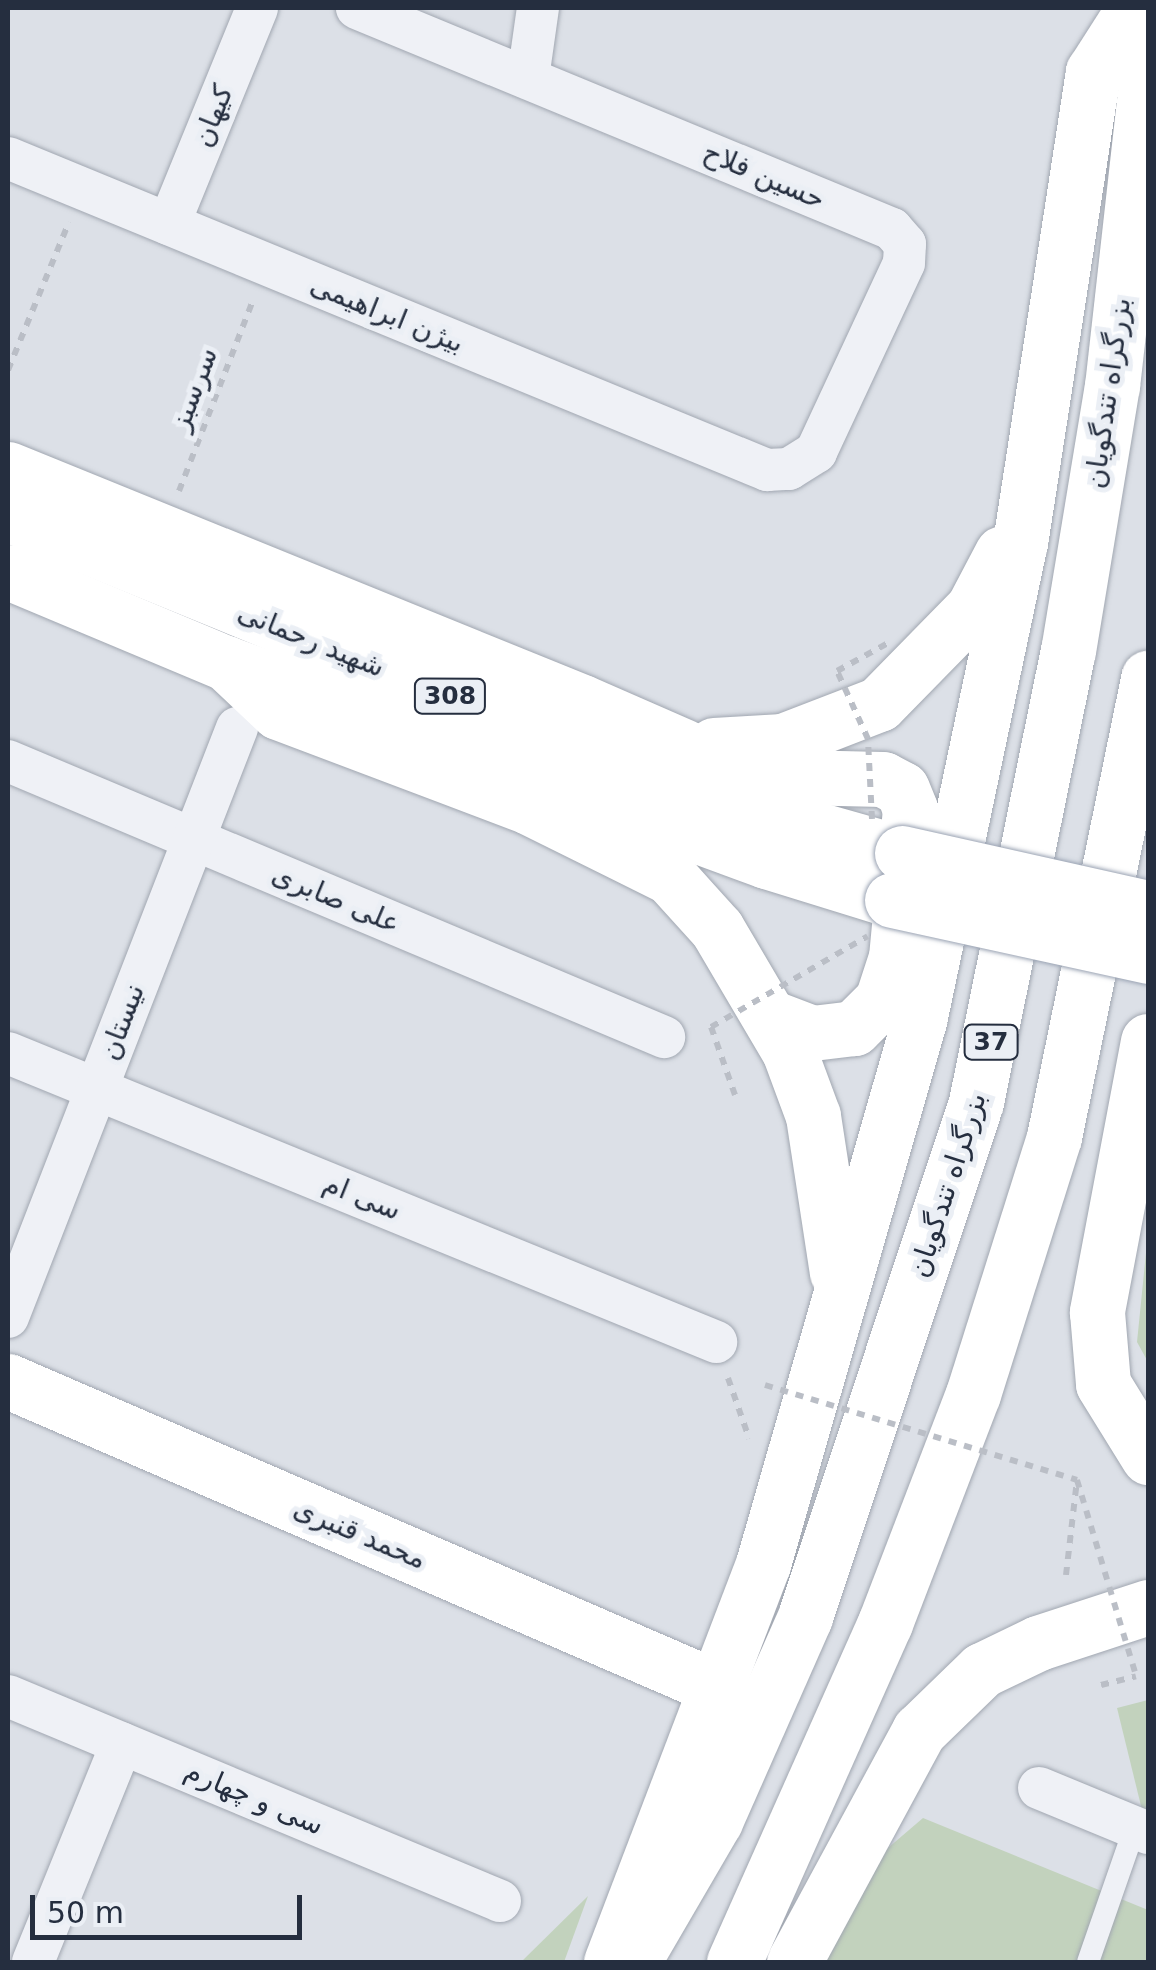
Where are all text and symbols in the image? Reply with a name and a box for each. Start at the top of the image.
street label: کیهان [185,80,241,152]
street label: حسین فلاح [698,135,830,217]
street label: بیژن ابراهیمی [305,268,469,360]
street label: بزرگراه تندگویان [1078,295,1138,491]
street label: سرسبز [163,343,225,435]
street label: شهید رحمانی [233,595,389,685]
road number: 308 [412,676,488,716]
street label: علی صابری [267,857,405,941]
street label: نیستان [92,979,152,1065]
road number: 37 [964,1022,1018,1062]
street label: بزرگراه تندگویان [902,1088,994,1282]
street label: سی ام [318,1166,406,1228]
street label: محمد قنبری [289,1491,431,1577]
street label: سی و چهارم [179,1754,329,1842]
scale bar [35,1875,308,1937]
text: 50 m [47,1895,124,1930]

